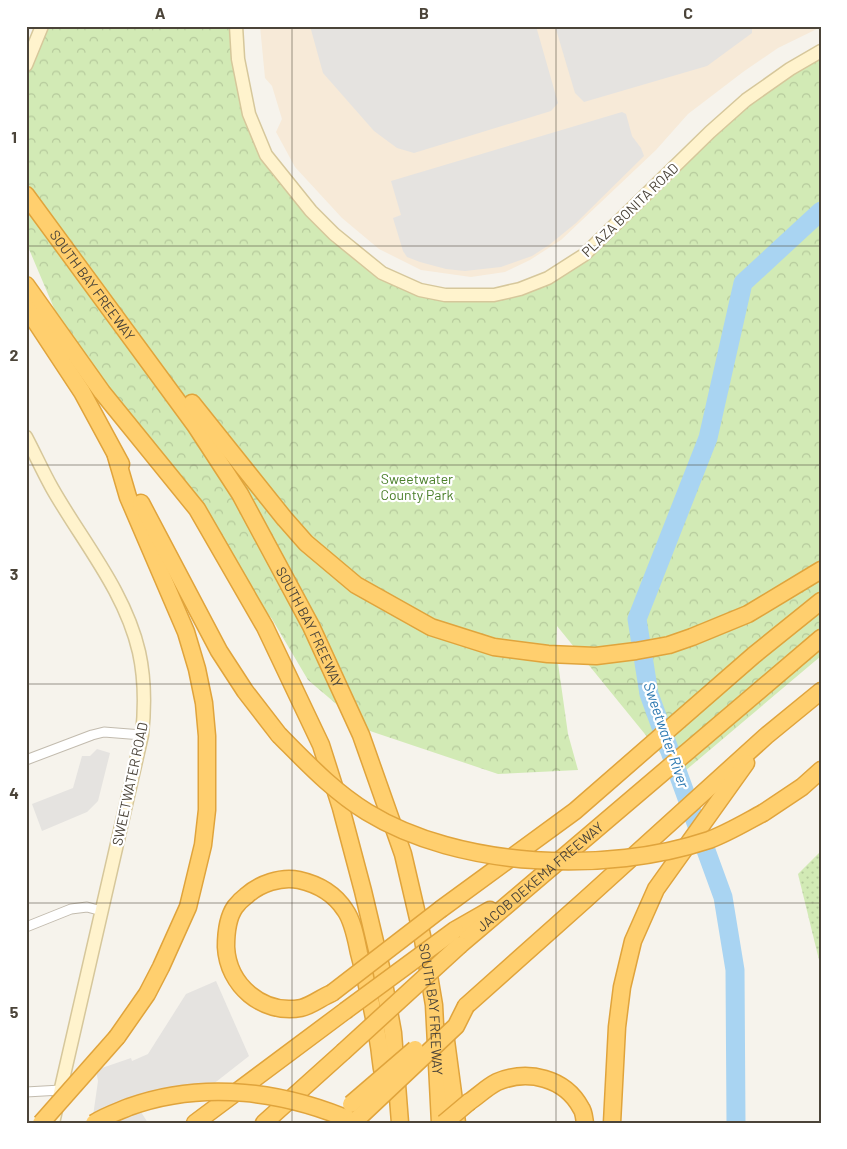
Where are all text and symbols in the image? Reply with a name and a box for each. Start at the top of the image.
text: A [155,3,166,22]
text: B [419,3,429,22]
text: C [683,3,693,22]
text: 1 [11,127,17,146]
street label: PLAZA BONITA ROAD [578,159,682,260]
street label: SOUTH BAY FREEWAY [47,226,139,344]
text: 2 [10,345,19,364]
park label: Sweetwater County Park [380,470,454,503]
text: 3 [10,564,18,583]
street label: SOUTH BAY FREEWAY [273,564,347,690]
water label: Sweetwater River [640,679,694,791]
street label: SWEETWATER ROAD [108,721,151,847]
text: 4 [9,783,19,802]
street label: JACOB DEKEMA FREEWAY [473,818,606,935]
street label: SOUTH BAY FREEWAY [416,942,447,1076]
text: 5 [10,1002,19,1021]

